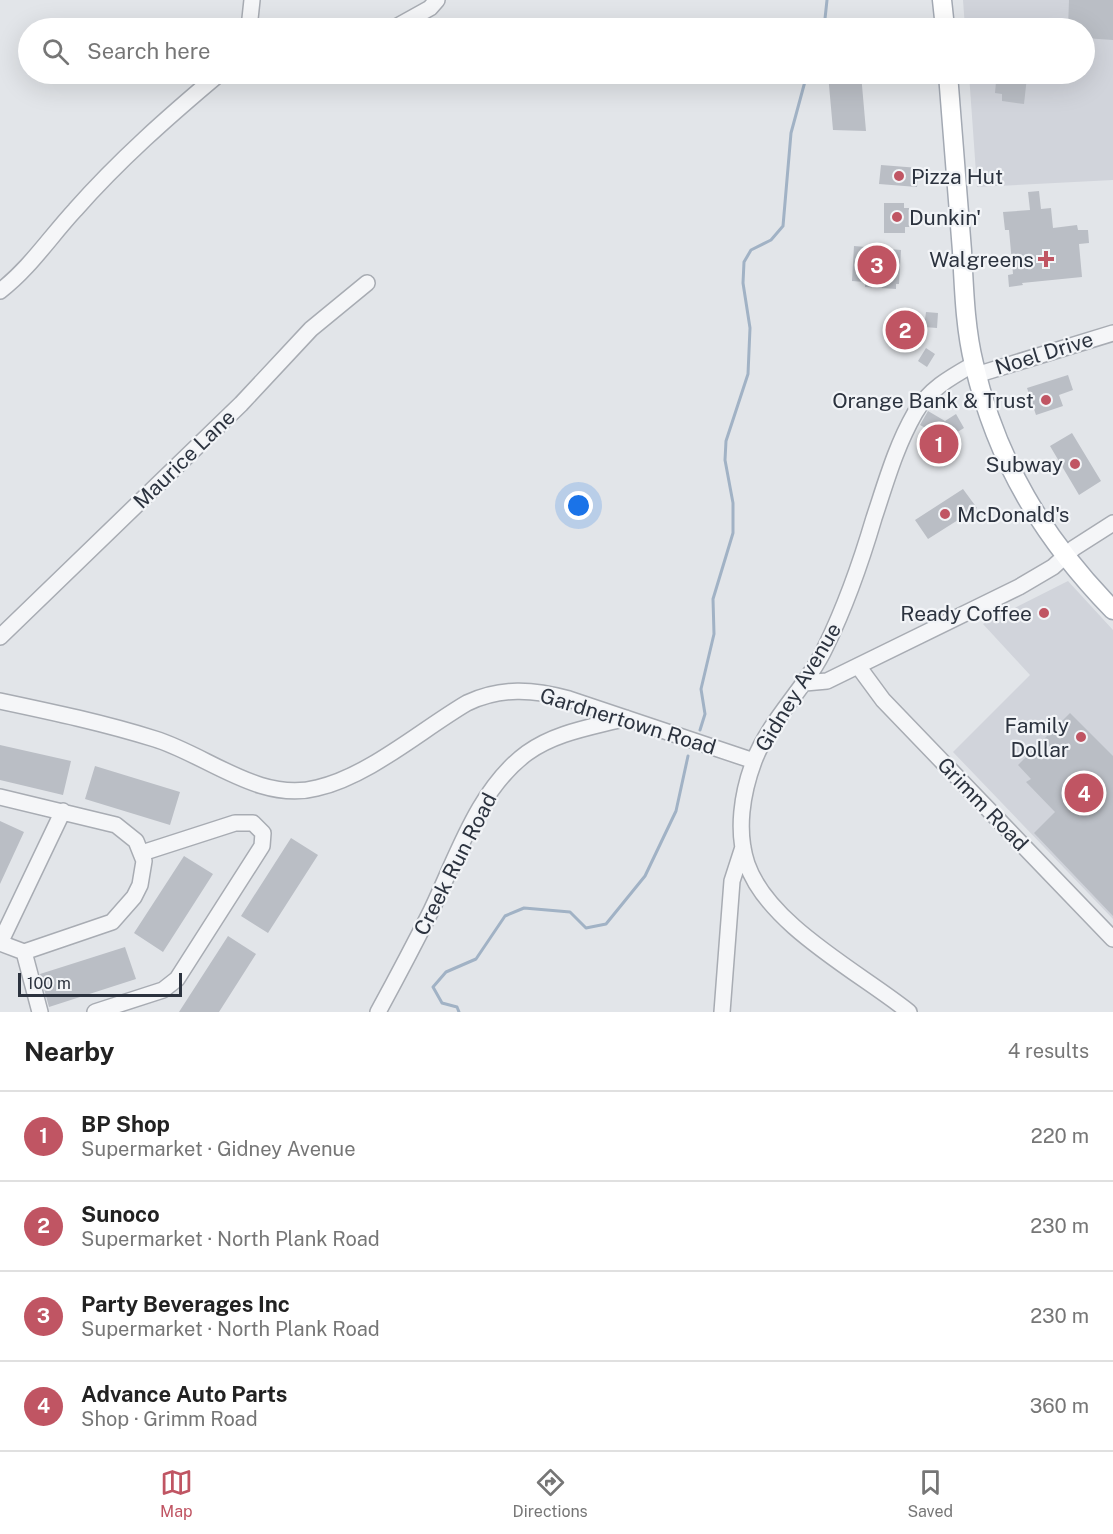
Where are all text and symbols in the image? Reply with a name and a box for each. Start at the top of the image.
search box [18,18,1095,84]
icon: search [39,35,72,68]
text: Search here [87,38,211,64]
place label: Pizza Hut [911,164,1003,189]
marker: Pizza Hut [892,169,906,183]
place label: Dunkin' [909,205,981,230]
marker: Dunkin' [890,210,904,224]
pin: 3 [858,242,896,288]
place label: Walgreens [929,247,1034,272]
marker: Walgreens [1039,252,1053,266]
pin: 2 [886,308,924,352]
street label: Noel Drive [992,326,1096,380]
place label: Orange Bank & Trust [832,388,1034,413]
marker: Orange Bank & Trust [1039,393,1053,407]
street label: Maurice Lane [128,404,240,514]
pin: 1 [920,422,958,466]
place label: Subway [986,452,1063,477]
marker: Subway [1068,457,1082,471]
your location [564,491,593,520]
place label: McDonald's [957,502,1069,527]
marker: McDonald's [938,507,952,521]
place label: Ready Coffee [900,601,1032,626]
marker: Ready Coffee [1037,606,1051,620]
street label: Gidney Avenue [750,618,846,756]
street label: Gardnertown Road [537,682,719,760]
place label: Family Dollar [1004,713,1069,762]
marker: Family Dollar [1074,730,1088,744]
street label: Grimm Road [932,752,1034,856]
pin: 4 [1064,770,1104,816]
street label: Creek Run Road [408,789,502,939]
scale bar [18,970,182,998]
text: 100 m [27,974,71,993]
text: Nearby [24,1036,114,1067]
text: 4 results [1008,1039,1089,1063]
text: BP Shop [81,1111,170,1137]
text: 1 [39,1124,48,1148]
text: 220 m [1031,1124,1089,1148]
text: Supermarket · Gidney Avenue [81,1137,356,1161]
text: Sunoco [81,1201,160,1227]
text: 2 [37,1214,50,1238]
text: 230 m [1030,1214,1089,1238]
text: Supermarket · North Plank Road [81,1227,380,1251]
text: Party Beverages Inc [81,1291,290,1317]
text: 3 [37,1304,50,1328]
text: 230 m [1030,1304,1089,1328]
text: Supermarket · North Plank Road [81,1317,380,1341]
text: Advance Auto Parts [81,1381,287,1407]
text: 4 [37,1394,50,1418]
text: 360 m [1030,1394,1089,1418]
text: Shop · Grimm Road [81,1407,258,1431]
tab: Map [160,1466,193,1521]
tab: Directions [513,1466,588,1521]
tab: Saved [907,1466,953,1521]

